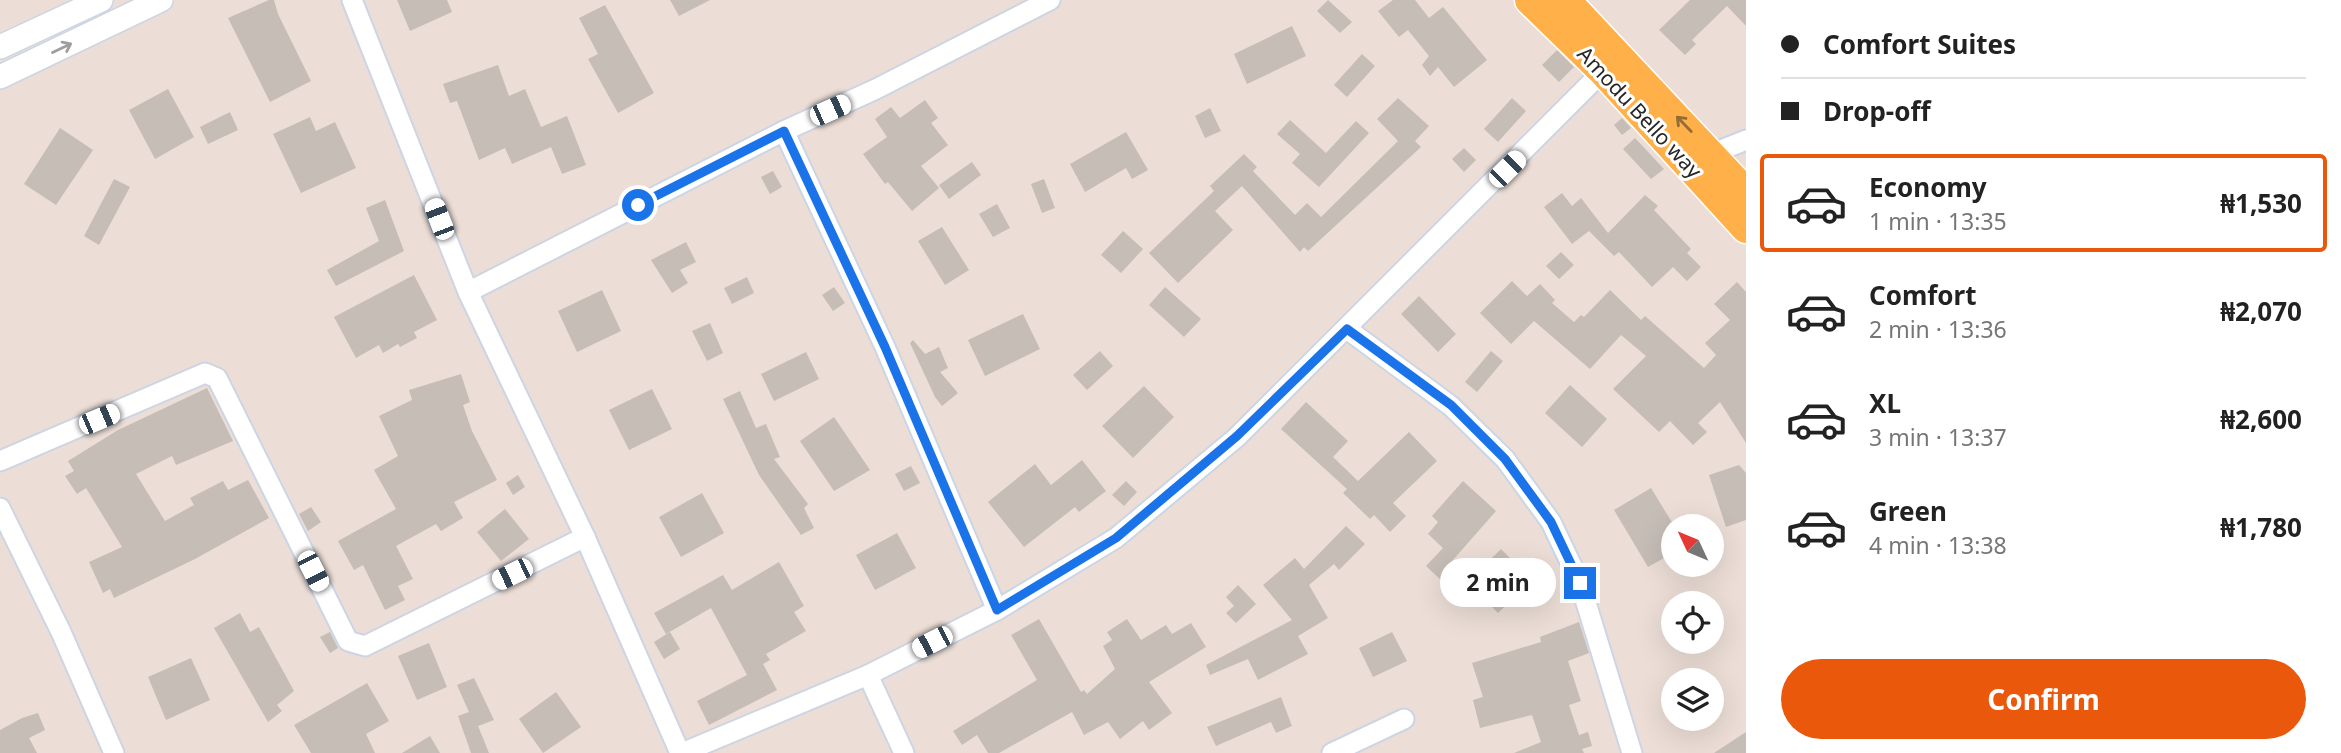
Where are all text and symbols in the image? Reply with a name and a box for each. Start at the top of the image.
text: Comfort Suites [1823,26,2016,62]
one-way arrow [51,40,72,54]
street label: Amodu Bello way [1572,40,1709,184]
car [807,92,854,128]
text: Drop-off [1823,93,1930,129]
one-way arrow [1675,116,1692,133]
car [1485,147,1530,191]
text: Economy [1869,169,1987,205]
icon: car [1785,172,1848,235]
text: ₦1,530 [2220,185,2302,221]
route start [622,189,654,221]
car [422,196,457,242]
text: 1 min · 13:35 [1869,205,2007,237]
text: Comfort [1869,277,1977,313]
icon: car [1785,280,1848,343]
text: ₦2,070 [2220,293,2302,329]
text: 2 min · 13:36 [1869,313,2007,345]
text: XL [1869,385,1901,421]
icon: car [1785,388,1848,451]
car [76,401,123,437]
text: ₦2,600 [2220,401,2302,437]
text: 3 min · 13:37 [1869,421,2007,453]
text: Green [1869,493,1947,529]
icon: car [1785,496,1848,559]
text: ₦1,780 [2220,509,2302,545]
north arrow [1661,514,1724,578]
map controls [1661,514,1724,731]
text: 4 min · 13:38 [1869,529,2007,561]
car [295,548,332,594]
car [489,555,536,593]
callout: 2 min [1440,558,1556,608]
text: 2 min [1466,566,1530,598]
route end [1564,567,1596,599]
button: locate [1661,591,1724,654]
car [909,623,956,661]
button: Confirm [1781,659,2306,739]
button: layers [1661,668,1724,731]

